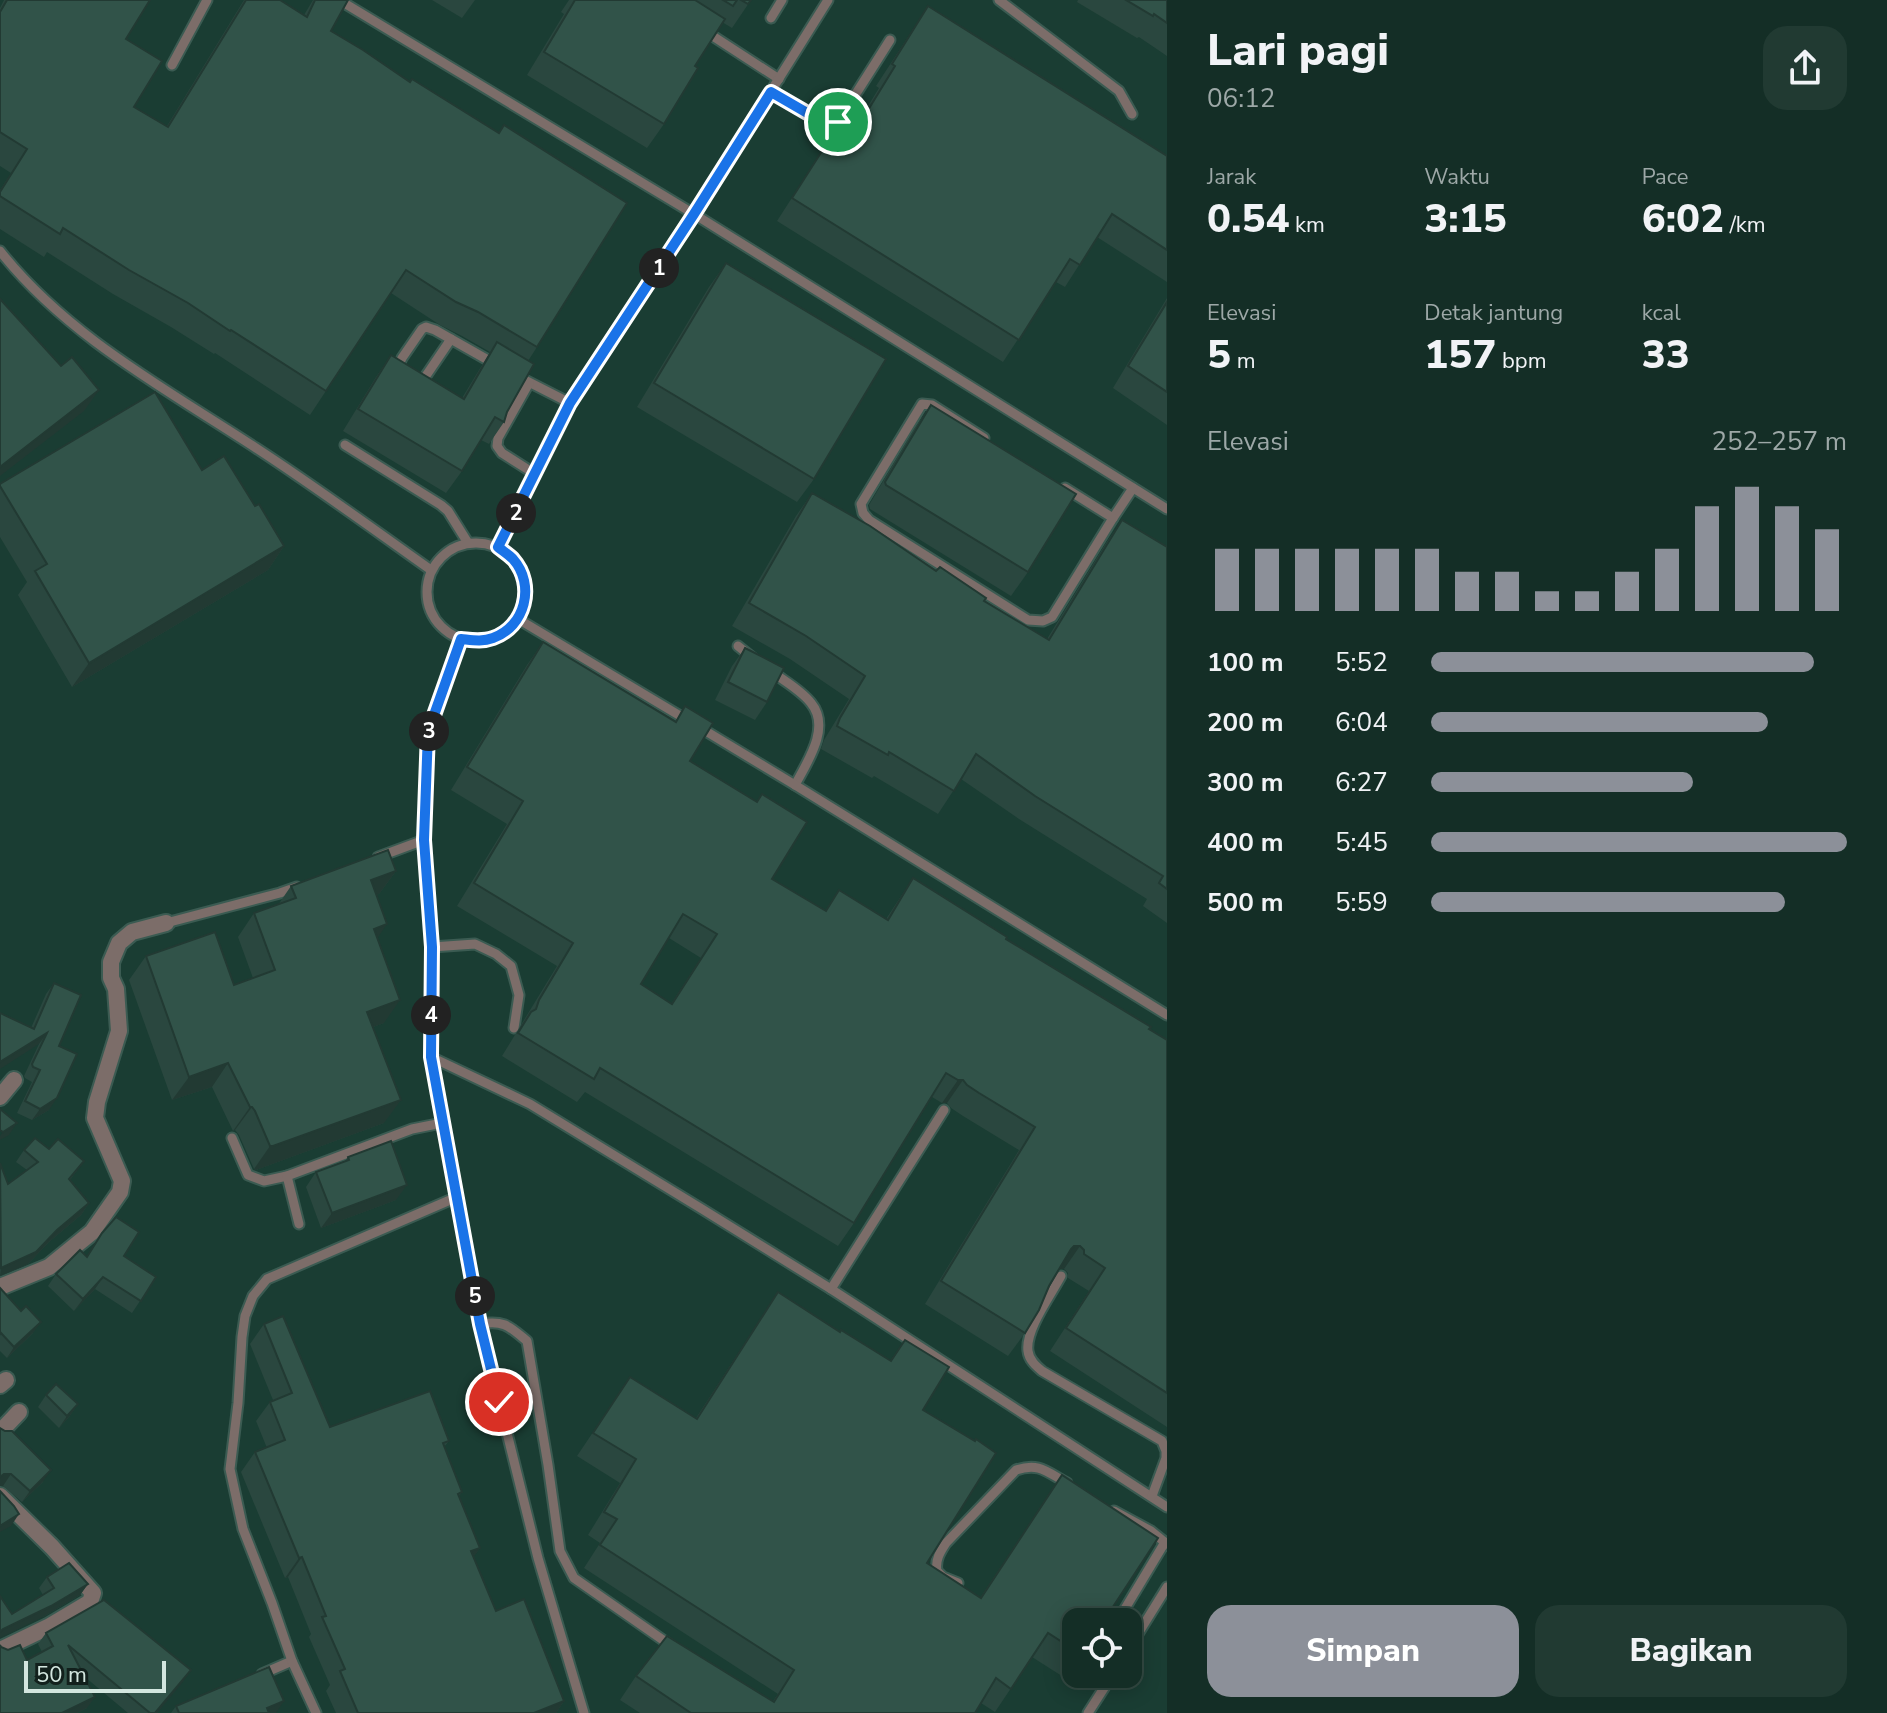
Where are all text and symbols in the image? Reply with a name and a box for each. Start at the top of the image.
text: Lari pagi [1207,21,1389,81]
button: share [1763,26,1847,110]
text: 06:12 [1207,81,1275,116]
pin [804,88,872,156]
icon: arrive [816,100,860,144]
text: Jarak [1207,162,1256,192]
text: Waktu [1424,162,1490,192]
text: Pace [1642,162,1688,192]
text: 0.54 [1207,192,1289,246]
text: 3:15 [1424,192,1507,246]
text: 6:02 [1642,192,1724,246]
text: km [1289,210,1325,240]
text: /km [1724,210,1766,240]
pin: 1 [639,248,679,288]
text: 1 [652,253,666,283]
text: Elevasi [1207,298,1276,328]
text: Detak jantung [1424,298,1563,328]
text: kcal [1642,298,1681,328]
text: 5 [1207,328,1231,382]
text: 157 [1424,328,1496,382]
text: 33 [1642,328,1690,382]
text: m [1231,346,1256,376]
text: bpm [1496,346,1546,376]
text: Elevasi [1207,424,1289,459]
text: 252–257 m [1711,424,1847,459]
pin: 2 [496,493,536,533]
text: 2 [509,498,523,528]
text: 100 m [1207,645,1284,680]
text: 5:52 [1335,645,1388,680]
text: 200 m [1207,705,1284,740]
text: 6:04 [1335,705,1388,740]
pin: 3 [409,711,449,751]
text: 3 [422,716,436,746]
text: 300 m [1207,765,1284,800]
text: 6:27 [1335,765,1388,800]
text: 400 m [1207,825,1284,860]
text: 5:45 [1335,825,1388,860]
text: 500 m [1207,885,1284,920]
text: 5:59 [1335,885,1388,920]
pin: 4 [411,995,451,1035]
text: 4 [424,1000,438,1030]
pin: 5 [455,1276,495,1316]
text: 5 [468,1281,482,1311]
pin [465,1368,533,1436]
icon: check [477,1380,521,1424]
button: Simpan [1207,1605,1519,1697]
button: Bagikan [1535,1605,1847,1697]
map controls [1062,1608,1142,1688]
button: locate [1062,1608,1142,1688]
scale bar [24,1657,166,1693]
text: 50 m [36,1660,87,1690]

